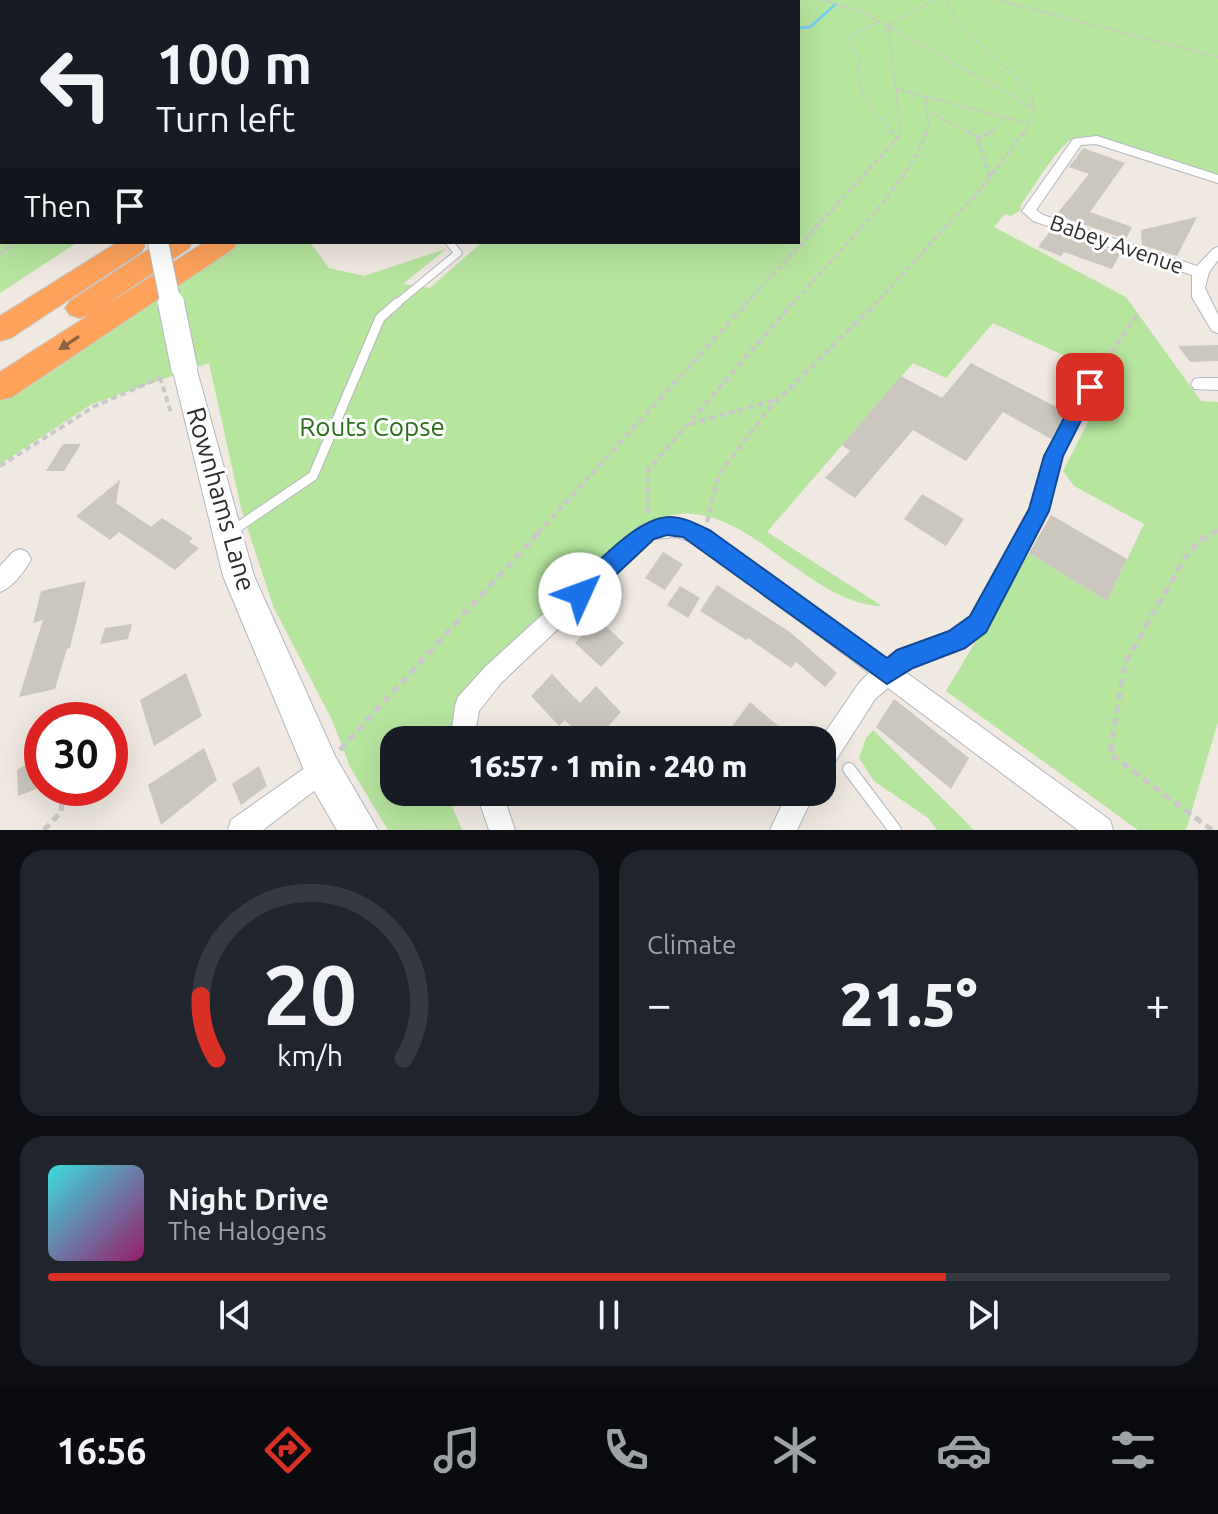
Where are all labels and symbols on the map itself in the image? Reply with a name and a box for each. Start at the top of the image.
street label: Babey Avenue [1047,209,1187,278]
one-way arrow [58,335,80,349]
pin [1056,353,1124,421]
street label: Rownhams Lane [181,404,262,594]
park label: Routs Copse [299,412,445,441]
position arrow [538,552,622,636]
speed limit sign: 30 [24,702,128,806]

